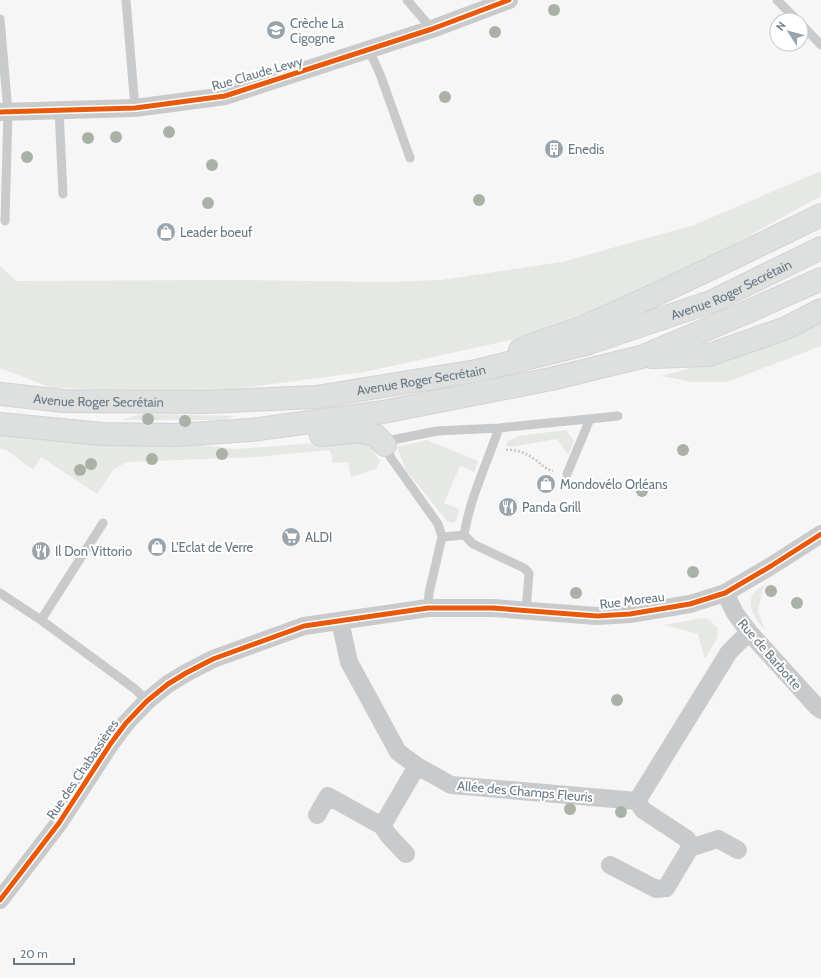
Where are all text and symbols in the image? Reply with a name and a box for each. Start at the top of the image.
north arrow [769,12,809,52]
place label: Crèche La Cigogne [290,15,345,46]
school or university icon: Crèche La Cigogne [265,19,287,41]
text: N [773,19,789,33]
street label: Rue Claude Lewy [210,52,305,94]
building icon: Enedis [543,138,565,160]
place label: Enedis [568,141,605,157]
shop icon: Leader boeuf [155,221,177,243]
place label: Leader boeuf [180,224,253,240]
street label: Avenue Roger Secrétain [669,256,794,323]
street label: Avenue Roger Secrétain [355,361,487,398]
street label: Avenue Roger Secrétain [33,390,164,410]
shop icon: Mondovélo Orléans [535,473,557,495]
place label: Mondovélo Orléans [560,476,668,492]
restaurant icon: Panda Grill [497,496,519,518]
place label: Panda Grill [522,499,581,515]
supermarket icon: ALDI [280,526,302,548]
place label: ALDI [305,529,332,545]
shop icon: L'Eclat de Verre [146,536,168,558]
place label: L'Eclat de Verre [171,539,254,555]
restaurant icon: Il Don Vittorio [30,540,52,562]
place label: Il Don Vittorio [55,543,132,559]
street label: Rue Moreau [599,588,666,612]
street label: Rue de Barbotte [735,615,805,693]
street label: Rue des Chabassières [43,715,122,822]
street label: Allée des Champs Fleuris [456,777,594,805]
scale bar [14,940,74,966]
text: 20 m [20,946,48,961]

